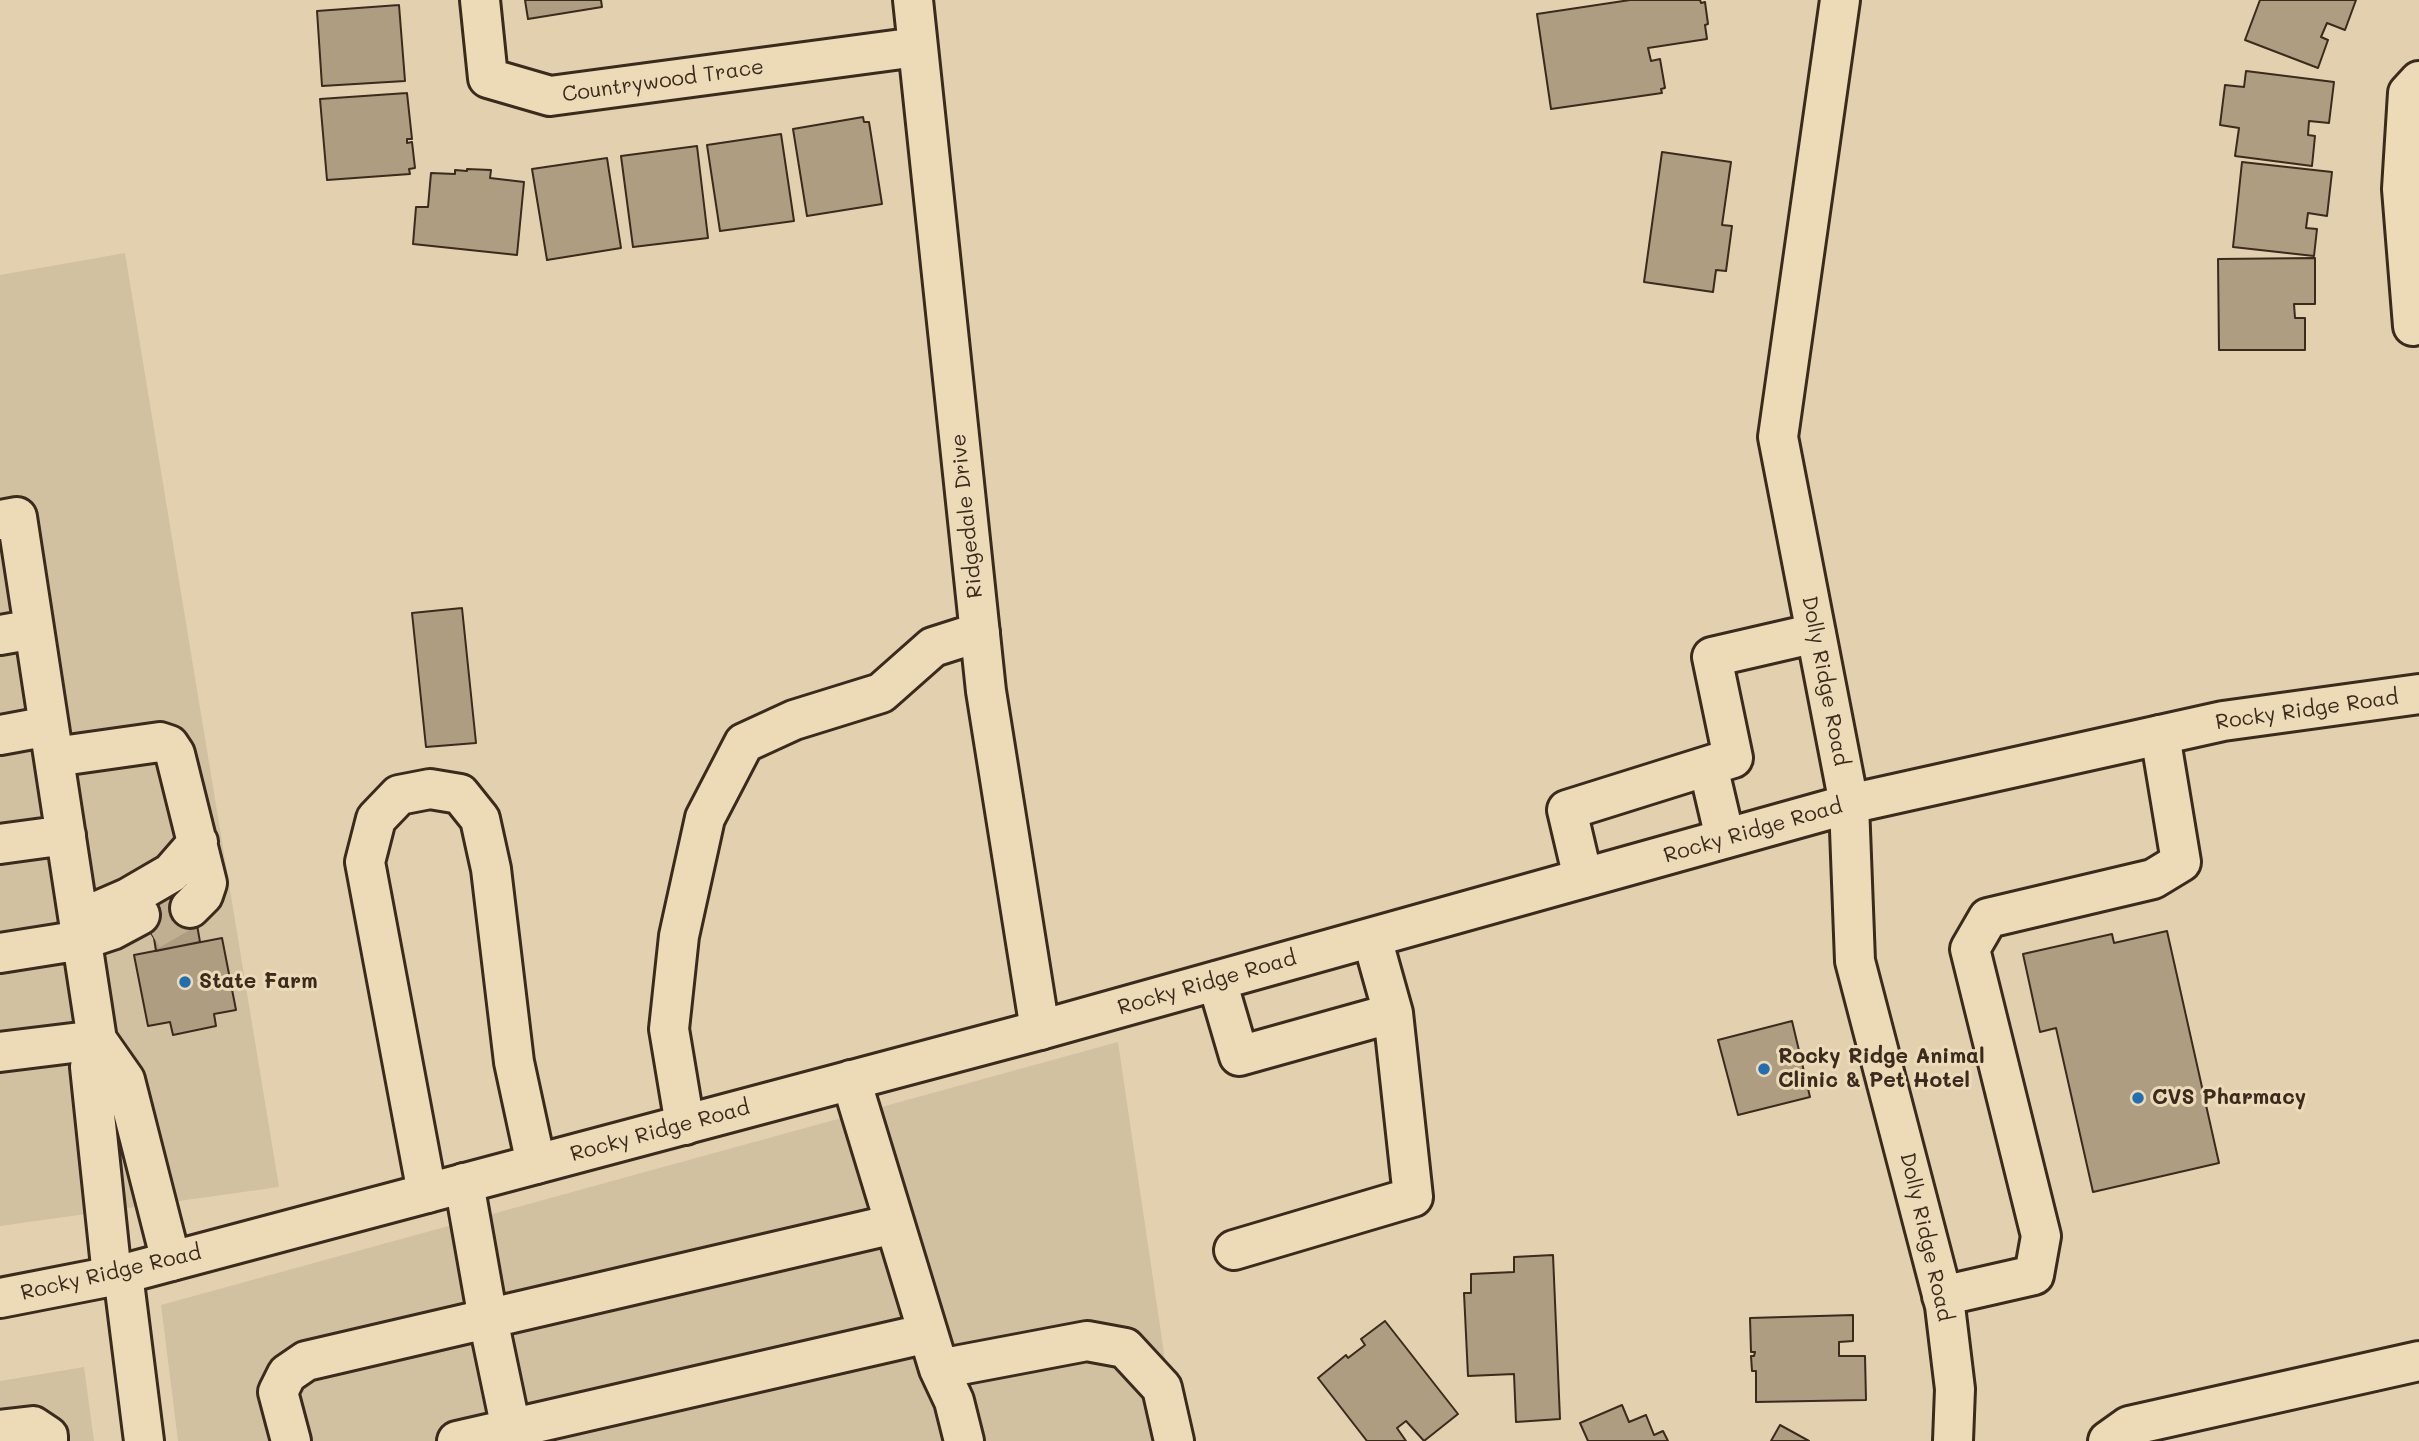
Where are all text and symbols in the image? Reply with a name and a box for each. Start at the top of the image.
street label: Countrywood Trace [561,54,765,108]
street label: Ridgedale Drive [946,433,988,599]
street label: Dolly Ridge Road [1796,594,1854,768]
street label: Rocky Ridge Road [2214,685,2400,735]
street label: Rocky Ridge Road [1661,793,1845,869]
street label: Rocky Ridge Road [1115,945,1299,1021]
place label: State Farm [199,969,318,995]
marker: State Farm [177,974,193,990]
place label: Rocky Ridge Animal Clinic & Pet Hotel [1778,1044,1985,1094]
marker: Rocky Ridge Animal Clinic & Pet Hotel [1756,1061,1772,1077]
place label: CVS Pharmacy [2152,1085,2306,1111]
marker: CVS Pharmacy [2130,1090,2146,1106]
street label: Rocky Ridge Road [568,1095,752,1167]
street label: Dolly Ridge Road [1894,1150,1958,1324]
street label: Rocky Ridge Road [18,1240,204,1306]

